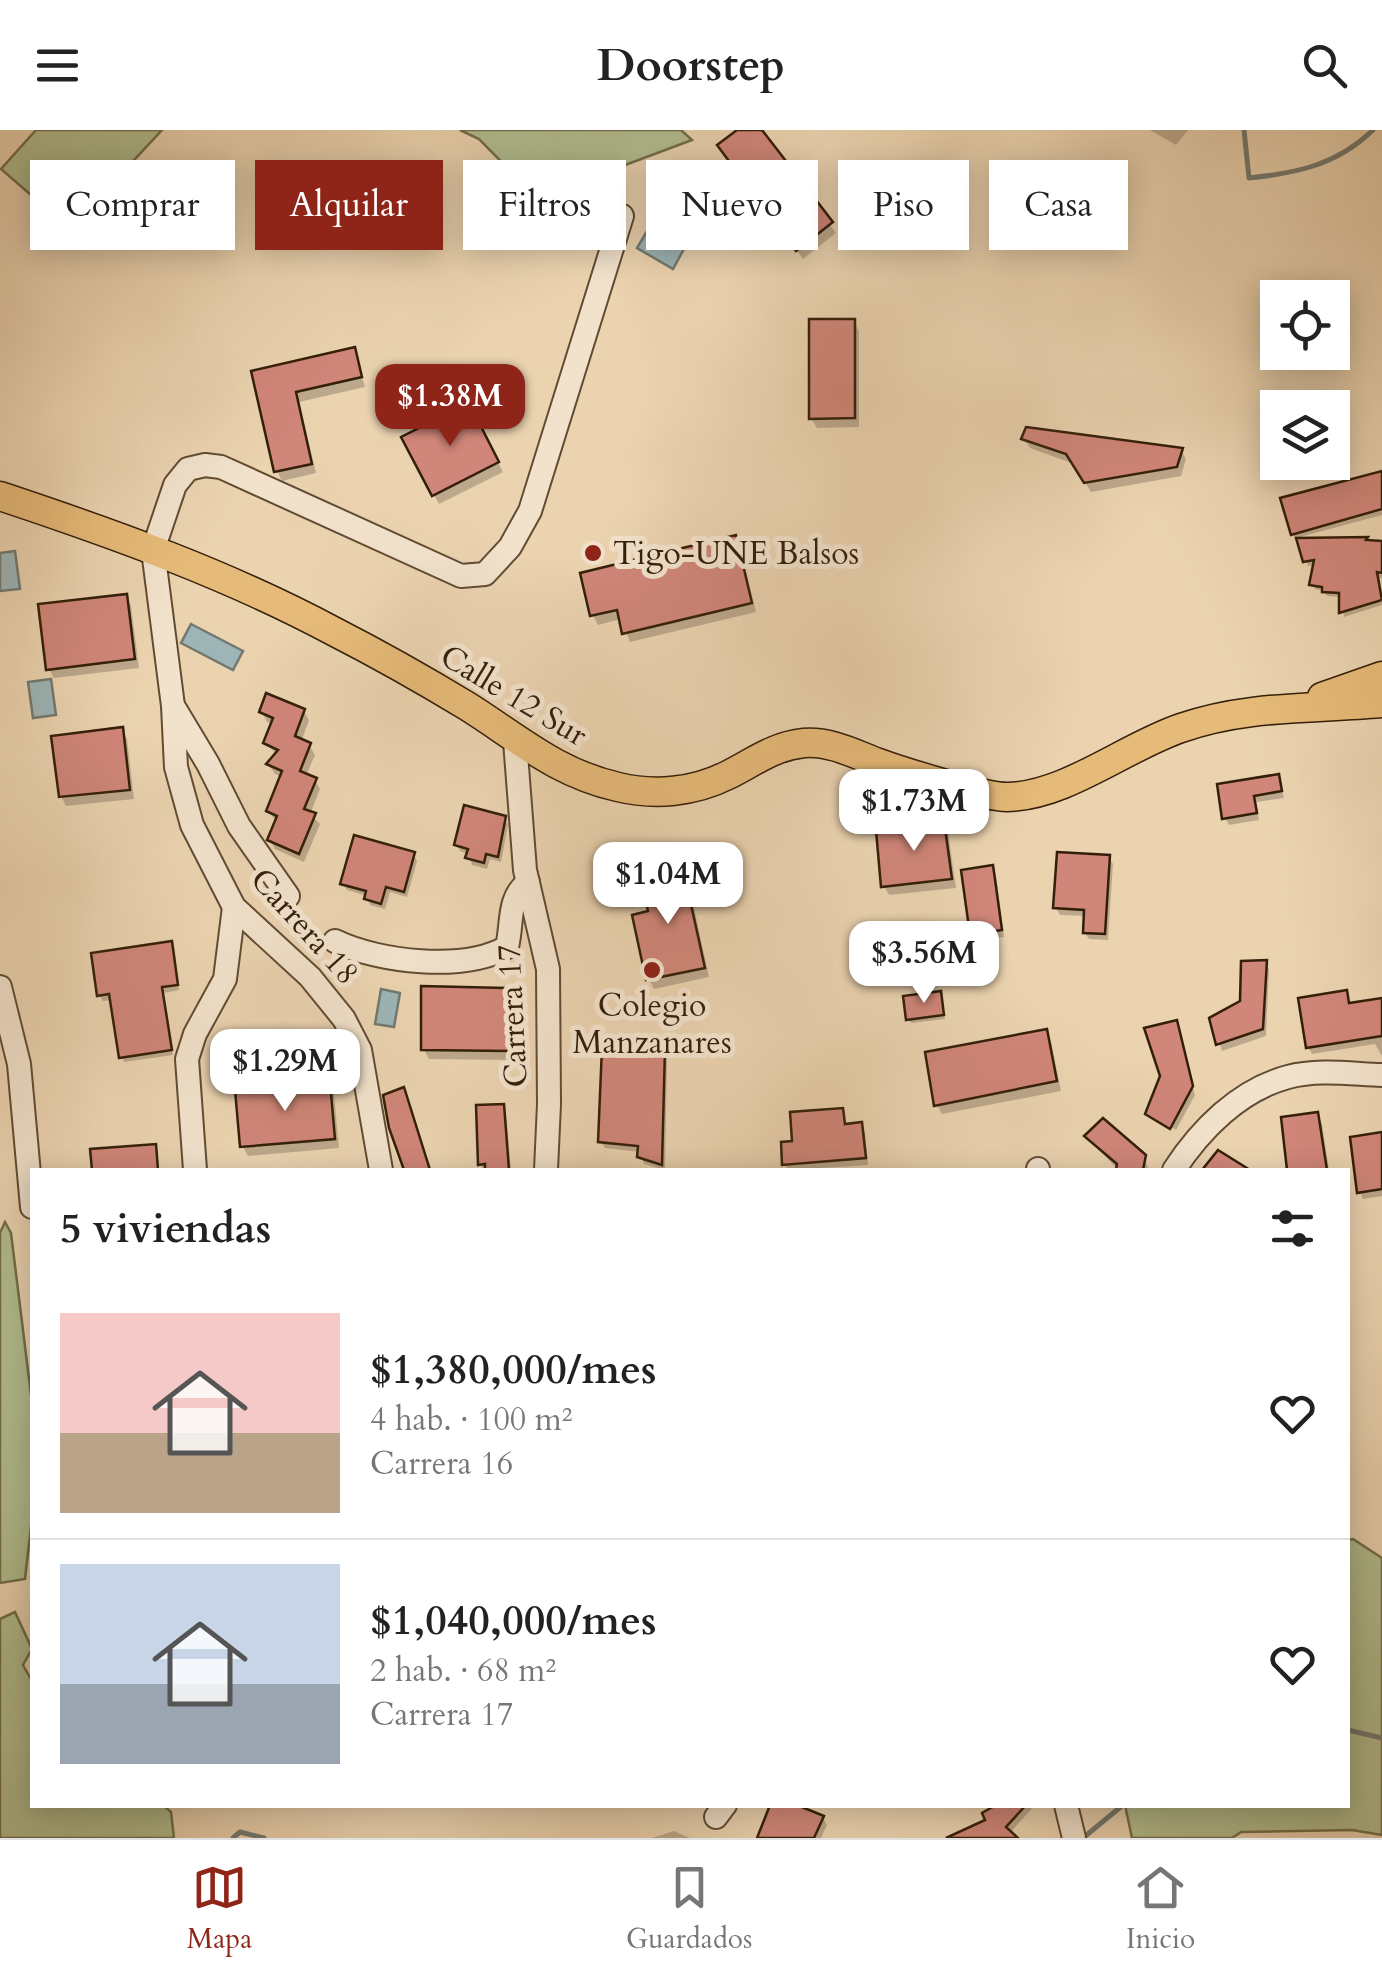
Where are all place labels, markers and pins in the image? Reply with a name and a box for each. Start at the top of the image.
pin: $1.38M [369,364,531,449]
place label: Tigo-UNE Balsos [613,532,859,576]
marker: Tigo-UNE Balsos [582,542,604,564]
pin: $1.73M [833,769,995,854]
pin: $1.04M [587,842,749,927]
pin: $3.56M [843,921,1005,1006]
marker: Colegio Manzanares [641,959,663,981]
place label: Colegio Manzanares [572,984,732,1065]
pin: $1.29M [204,1029,366,1114]

